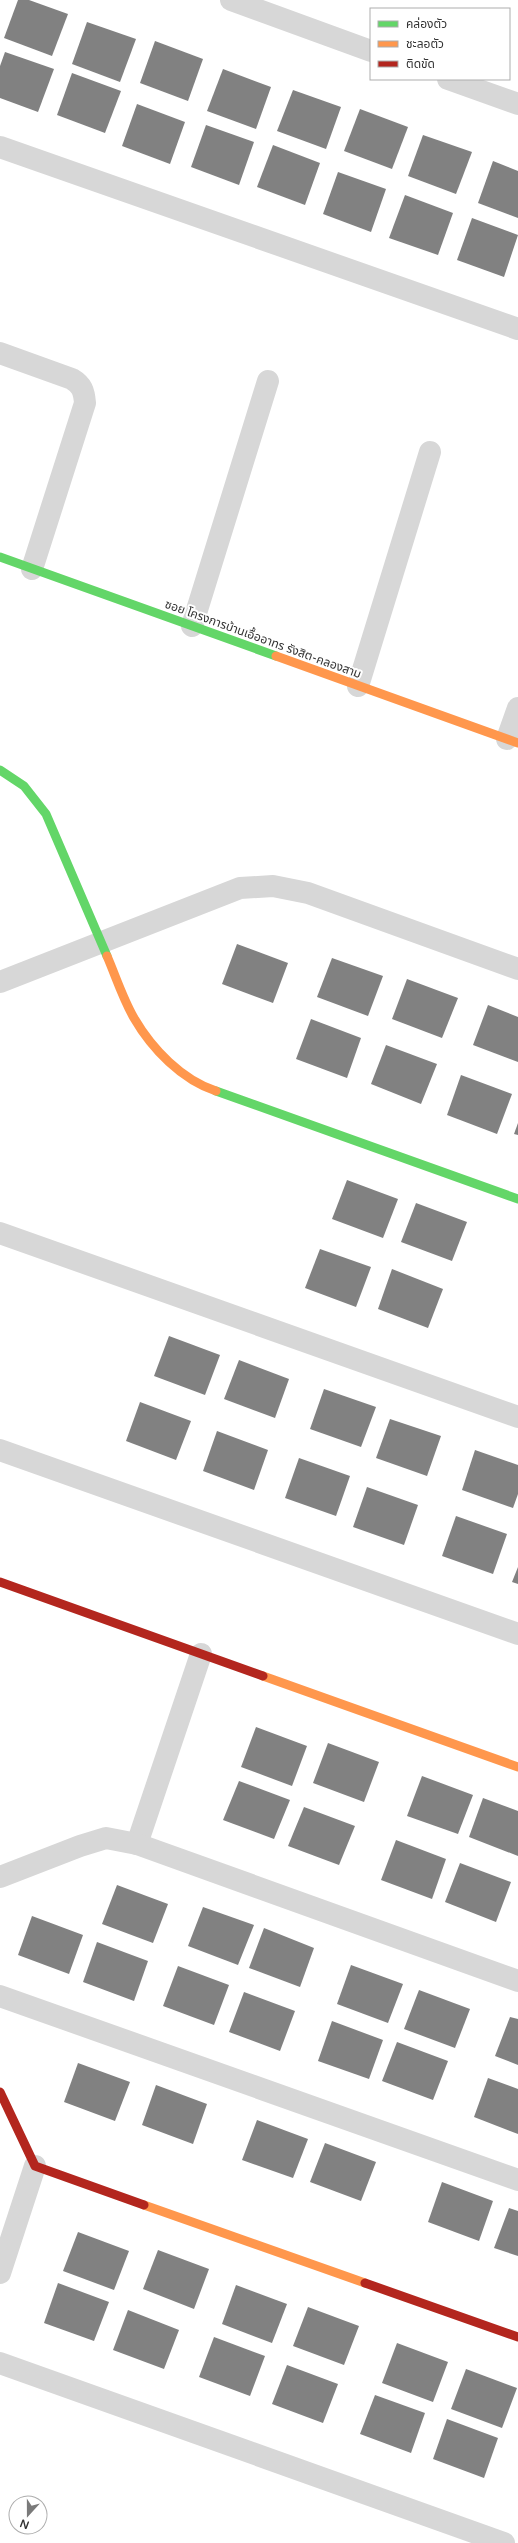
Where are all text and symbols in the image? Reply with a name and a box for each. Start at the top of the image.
legend [370,8,510,80]
text: คล่องตัว [406,17,447,31]
text: ชะลอตัว [406,37,444,51]
text: ติดขัด [406,57,435,71]
street label: ซอย โครงการบ้านเอื้ออาทร รังสิต-คลองสาม [163,595,364,681]
north arrow [8,2495,48,2535]
text: N [18,2516,31,2532]

